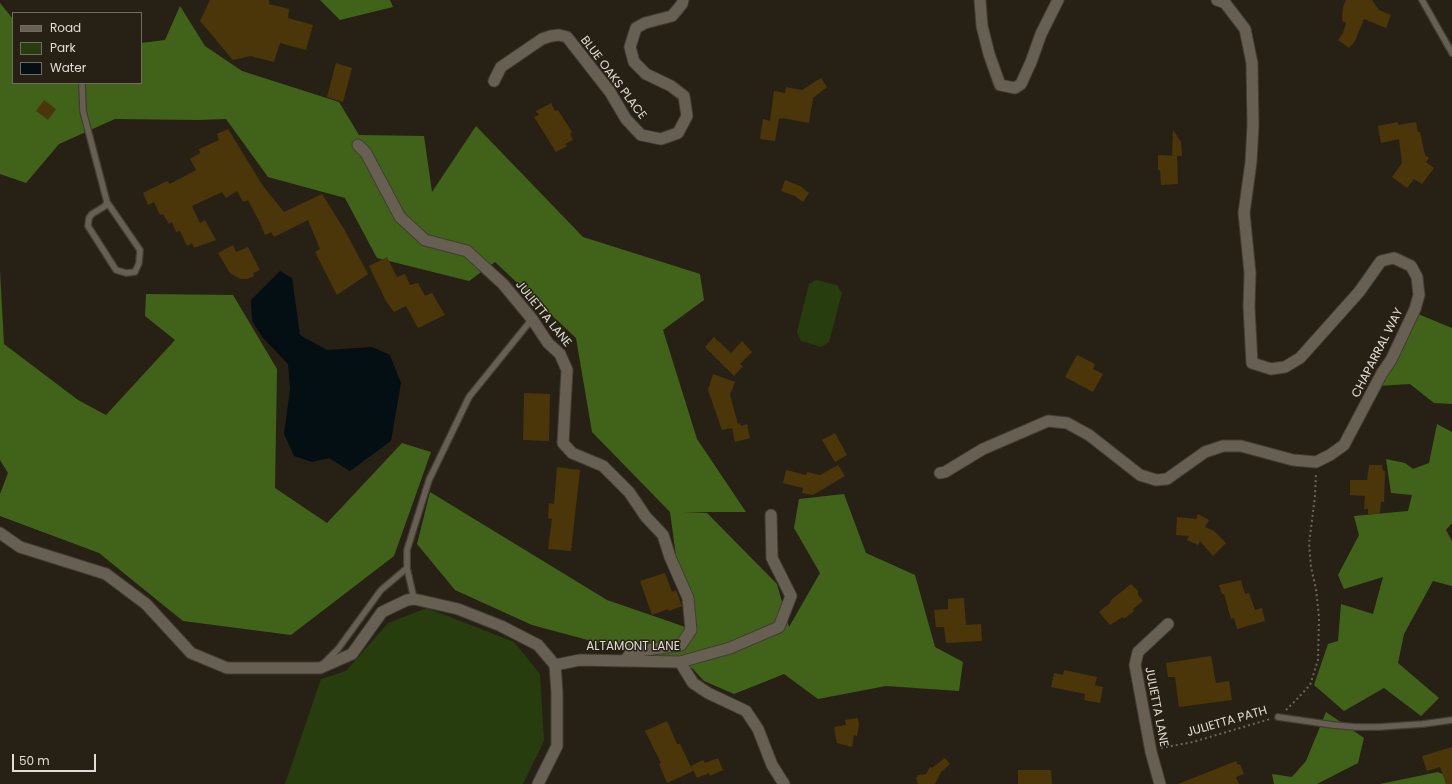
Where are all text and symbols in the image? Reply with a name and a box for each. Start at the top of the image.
legend [12,12,142,84]
text: Road [50,19,81,36]
street label: BLUE OAKS PLACE [577,33,649,123]
text: Park [50,39,76,56]
text: Water [50,59,86,76]
street label: JULIETTA LANE [512,278,574,350]
street label: CHAPARRAL WAY [1349,306,1407,400]
street label: ALTAMONT LANE [586,640,680,654]
street label: JULIETTA LANE [1141,666,1171,748]
street label: JULIETTA PATH [1185,704,1269,740]
scale bar [14,746,98,772]
text: 50 m [19,752,50,769]

